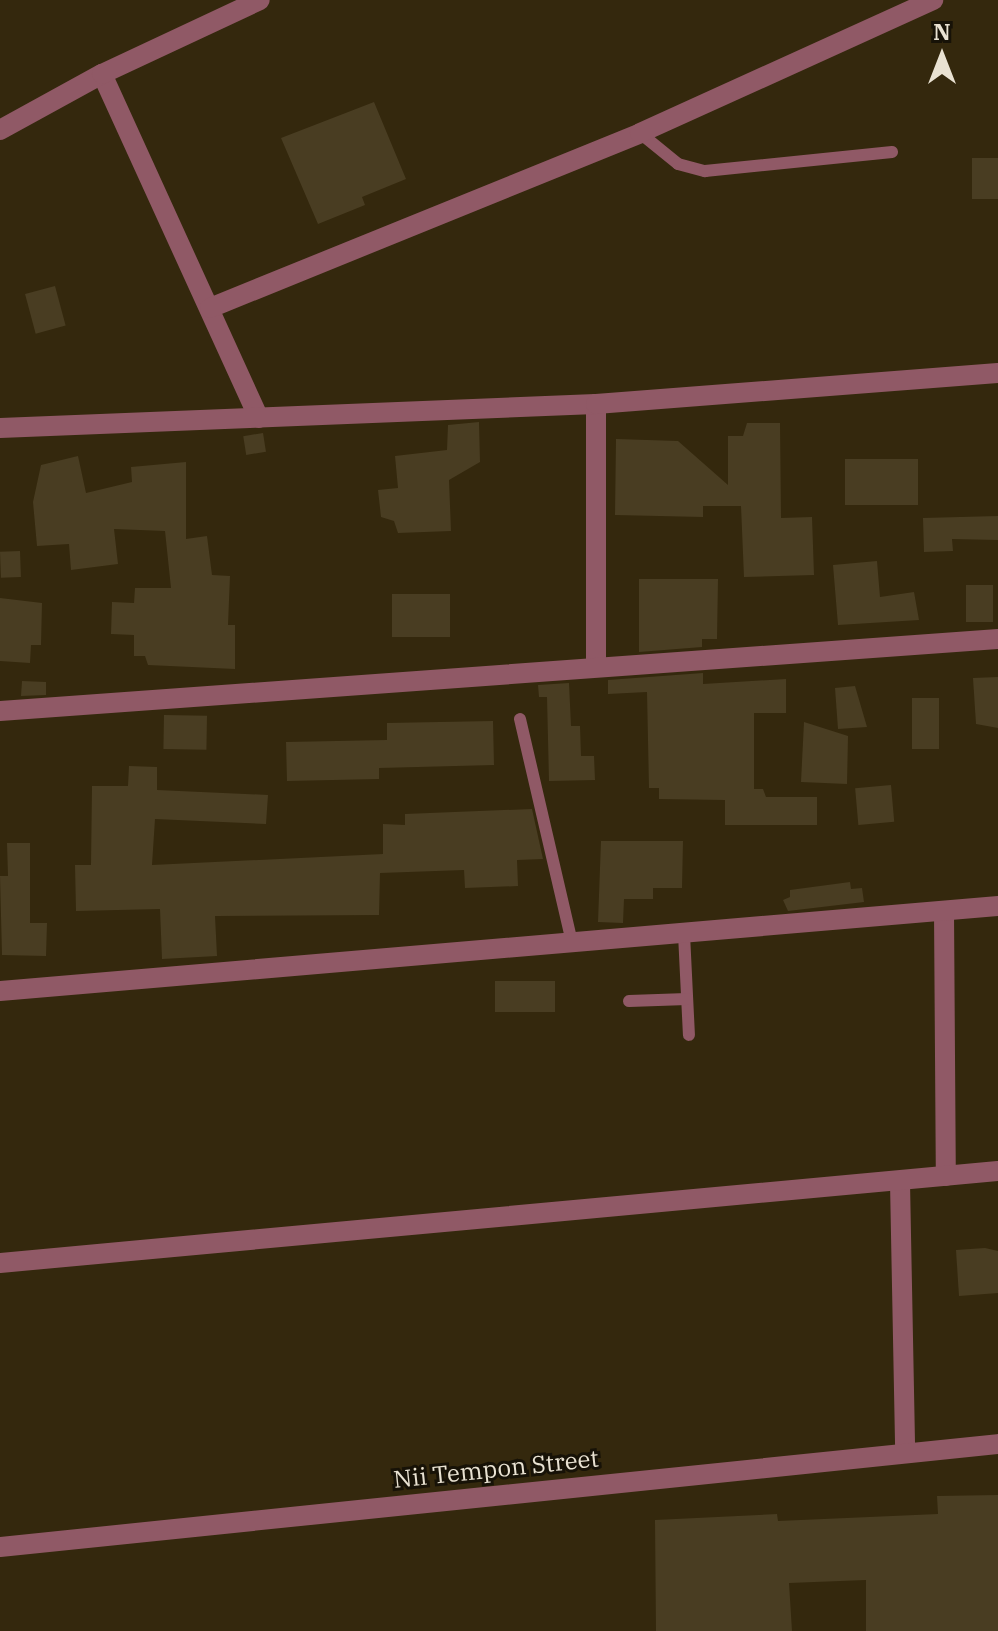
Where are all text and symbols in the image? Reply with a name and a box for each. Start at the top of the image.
north arrow [902,16,982,96]
text: N [933,17,951,46]
street label: Nii Tempon Street [392,1444,600,1494]

